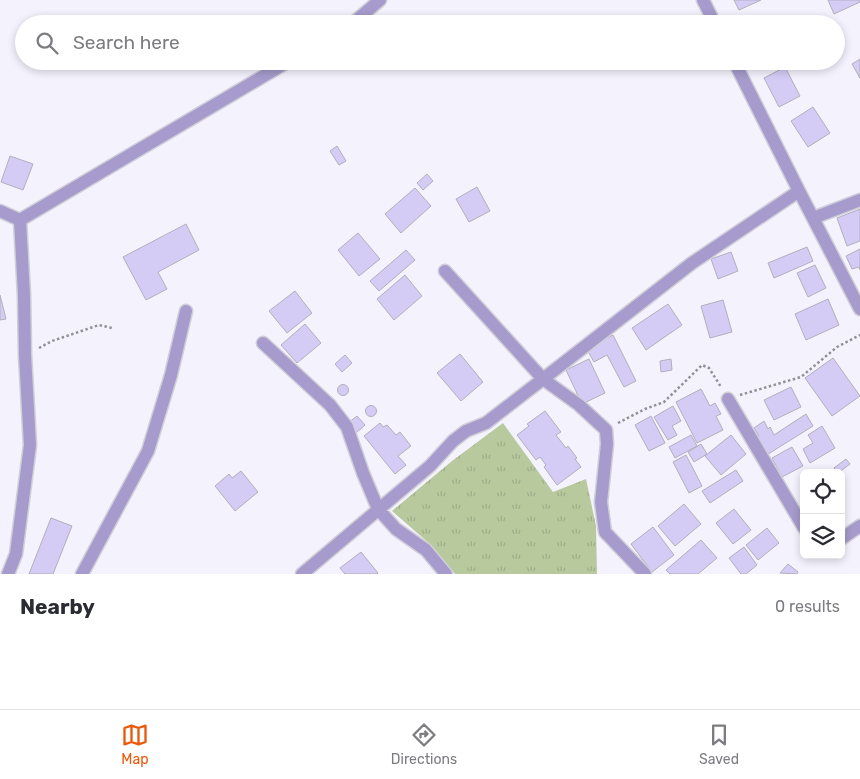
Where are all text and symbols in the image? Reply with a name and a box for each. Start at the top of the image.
search box [15,15,845,70]
icon: search [33,29,61,57]
text: Search here [73,31,180,54]
map controls [800,469,845,559]
button: locate [800,469,845,514]
button: layers [800,514,845,559]
text: Nearby [20,594,95,619]
text: 0 results [775,597,840,616]
tab: Map [121,721,149,768]
tab: Directions [391,721,457,768]
tab: Saved [699,721,739,768]

